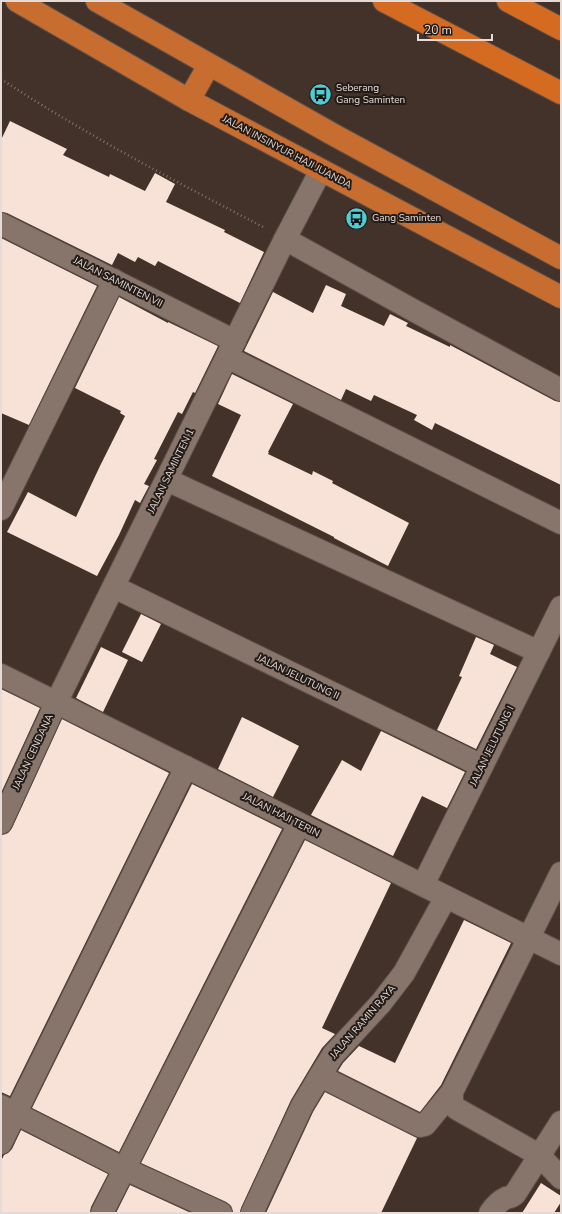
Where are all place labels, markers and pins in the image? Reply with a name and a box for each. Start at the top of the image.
bus stop icon: Seberang Gang Saminten [307,81,333,107]
place label: Seberang Gang Saminten [336,81,405,107]
bus stop icon: Gang Saminten [343,205,369,231]
place label: Gang Saminten [372,211,441,225]

